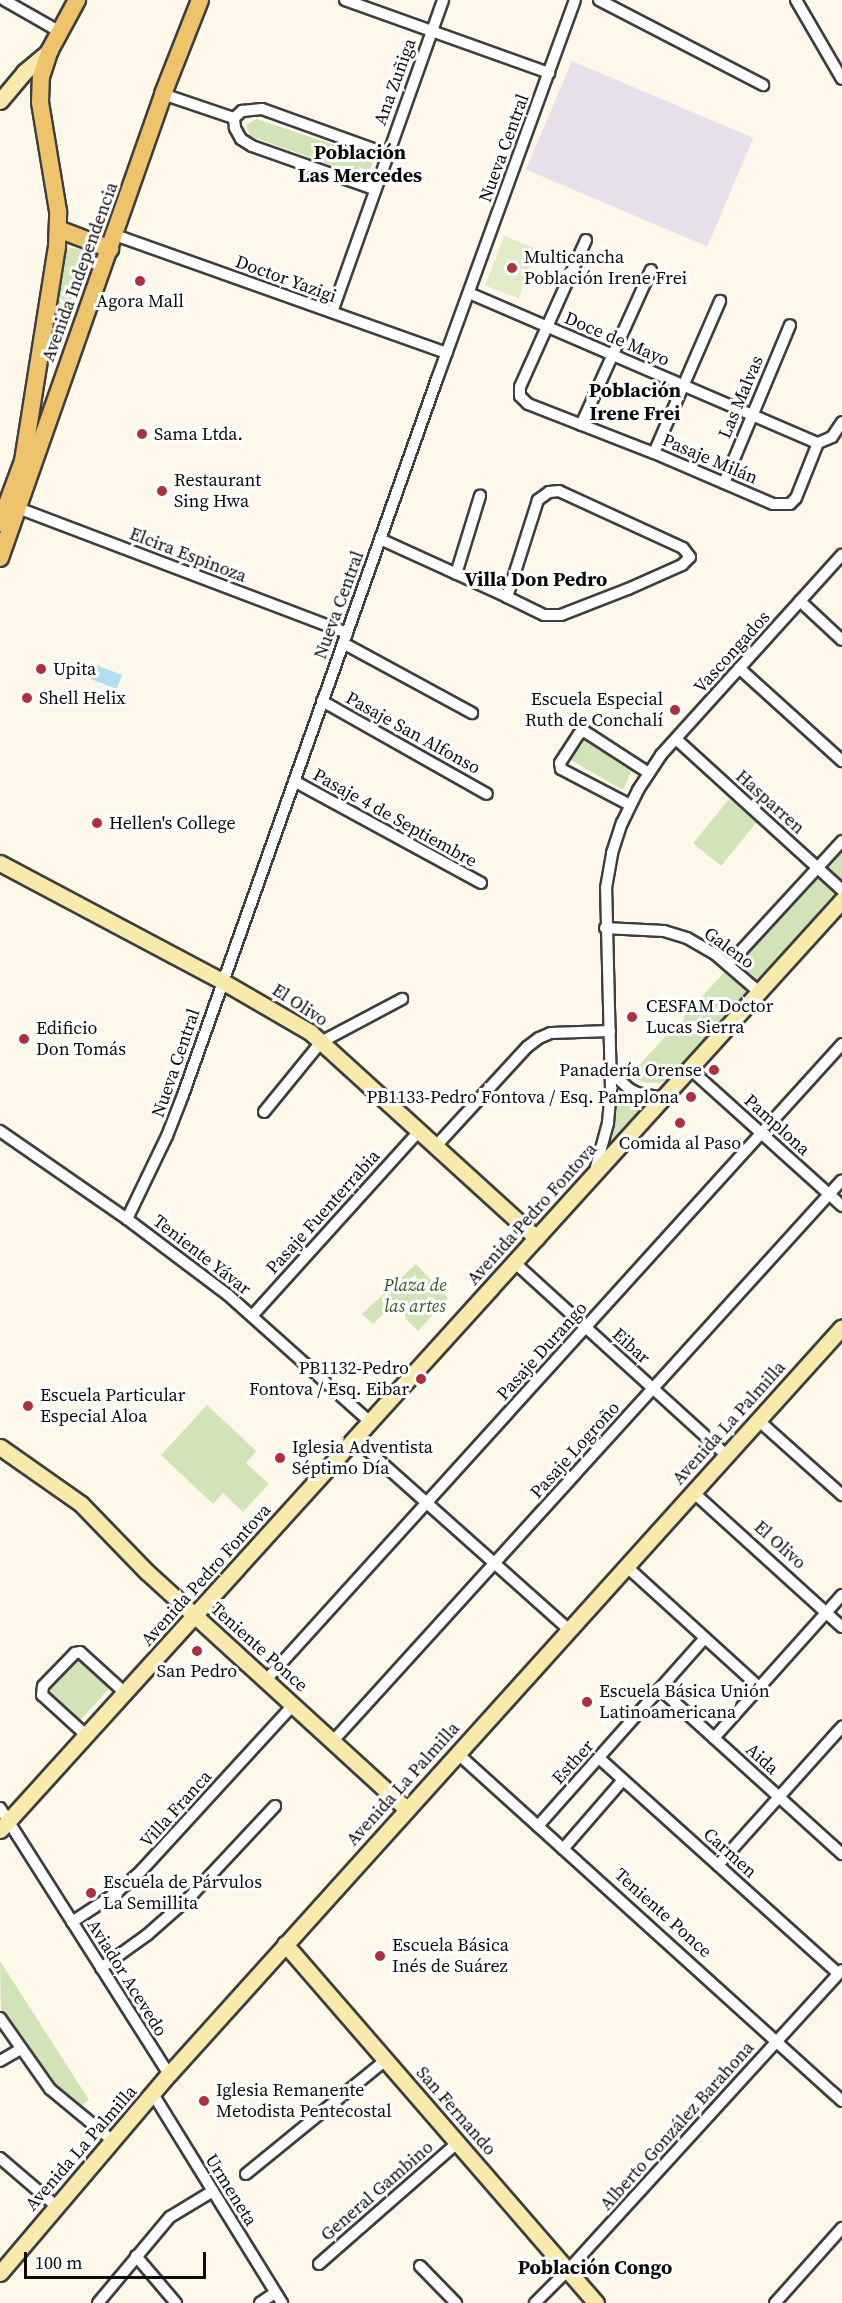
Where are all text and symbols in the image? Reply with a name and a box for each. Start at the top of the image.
street label: Ana Zuñiga [369,36,421,128]
street label: Nueva Central [474,91,534,205]
district label: Población Las Mercedes [298,141,422,188]
street label: Avenida Independencia [37,179,123,365]
place label: Multicancha Población Irene Frei [524,247,687,290]
street label: Doctor Yazigi [232,251,340,307]
marker: Multicancha Población Irene Frei [505,261,519,275]
marker: Agora Mall [133,274,147,288]
place label: Agora Mall [96,290,184,312]
street label: Doce de Mayo [561,307,673,371]
street label: Las Malvas [714,352,768,442]
district label: Población Irene Frei [589,378,681,425]
place label: Sama Ltda. [154,423,243,445]
marker: Sama Ltda. [135,427,149,441]
street label: Pasaje Milán [659,429,761,489]
place label: Restaurant Sing Hwa [174,470,261,512]
marker: Restaurant Sing Hwa [155,484,169,498]
street label: Elcira Espinoza [126,523,250,587]
street label: Nueva Central [309,548,369,662]
district label: Villa Don Pedro [465,567,607,591]
street label: Vascongados [689,606,775,698]
place label: Upita [53,658,96,680]
marker: Upita [34,662,48,676]
place label: Shell Helix [39,687,126,709]
street label: Pasaje San Alfonso [342,687,484,779]
place label: Escuela Especial Ruth de Conchalí [525,689,663,732]
marker: Shell Helix [20,691,34,705]
marker: Escuela Especial Ruth de Conchalí [668,703,682,717]
street label: Pasaje 4 de Septiembre [309,764,481,872]
street label: Hasparren [731,765,809,839]
place label: Hellen's College [109,812,236,834]
marker: Hellen's College [90,816,104,830]
street label: Galeno [700,923,758,973]
street label: El Olivo [268,979,332,1031]
place label: CESFAM Doctor Lucas Sierra [646,996,773,1038]
street label: Nueva Central [147,1006,205,1120]
marker: CESFAM Doctor Lucas Sierra [623,1008,641,1026]
place label: Edificio Don Tomás [36,1018,126,1060]
marker: Edificio Don Tomás [17,1032,31,1046]
place label: Panadería Orense [559,1059,702,1081]
marker: Panadería Orense [707,1063,721,1077]
place label: PB1133-Pedro Fontova / Esq. Pamplona [367,1086,679,1108]
marker: PB1133-Pedro Fontova / Esq. Pamplona [684,1090,698,1104]
street label: Pamplona [740,1090,814,1160]
marker: Comida al Paso [673,1116,687,1130]
place label: Comida al Paso [619,1132,741,1154]
street label: Avenida Pedro Fontova [463,1139,601,1289]
street label: Pasaje Fuenterrabia [262,1145,384,1279]
street label: Teniente Yávar [149,1210,255,1300]
park label: Plaza de las artes [383,1275,447,1318]
street label: Pasaje Durango [492,1297,592,1405]
street label: Eibar [608,1323,654,1369]
street label: Avenida La Palmilla [668,1357,790,1489]
place label: PB1132-Pedro Fontova / Esq. Eibar [249,1358,409,1400]
marker: PB1132-Pedro Fontova / Esq. Eibar [414,1372,428,1386]
place label: Escuela Particular Especial Aloa [40,1385,185,1428]
street label: Pasaje Logroño [526,1397,624,1503]
marker: Escuela Particular Especial Aloa [21,1399,35,1413]
place label: Iglesia Adventista Séptimo Día [292,1437,433,1480]
marker: Iglesia Adventista Séptimo Día [273,1451,287,1465]
street label: Avenida Pedro Fontova [137,1500,275,1650]
street label: El Olivo [750,1516,810,1574]
street label: Teniente Ponce [206,1598,312,1696]
marker: San Pedro [190,1644,204,1658]
place label: San Pedro [157,1660,237,1682]
place label: Escuela Básica Unión Latinoamericana [599,1681,770,1724]
marker: Escuela Básica Unión Latinoamericana [580,1695,594,1709]
street label: Avenida La Palmilla [342,1718,464,1850]
street label: Esther [548,1735,598,1789]
street label: Aida [741,1739,783,1779]
street label: Villa Franca [136,1766,216,1852]
street label: Carmen [699,1823,761,1883]
street label: Teniente Ponce [610,1864,716,1962]
place label: Escuela de Párvulos La Semillita [103,1872,262,1914]
marker: Escuela de Párvulos La Semillita [84,1886,98,1900]
street label: Aviador Acevedo [82,1916,172,2040]
place label: Escuela Básica Inés de Suárez [392,1935,509,1978]
marker: Escuela Básica Inés de Suárez [373,1949,387,1963]
street label: Alberto González Barahona [595,2037,759,2215]
street label: San Fernando [411,2062,501,2160]
place label: Iglesia Remanente Metodista Pentecostal [216,2080,391,2122]
street label: Avenida La Palmilla [21,2081,141,2215]
marker: Iglesia Remanente Metodista Pentecostal [197,2094,211,2108]
street label: General Gambino [316,2136,438,2246]
street label: Urmeneta [200,2150,262,2230]
scale bar [27,2240,208,2278]
text: 100 m [35,2250,82,2275]
district label: Población Congo [518,2255,672,2279]

